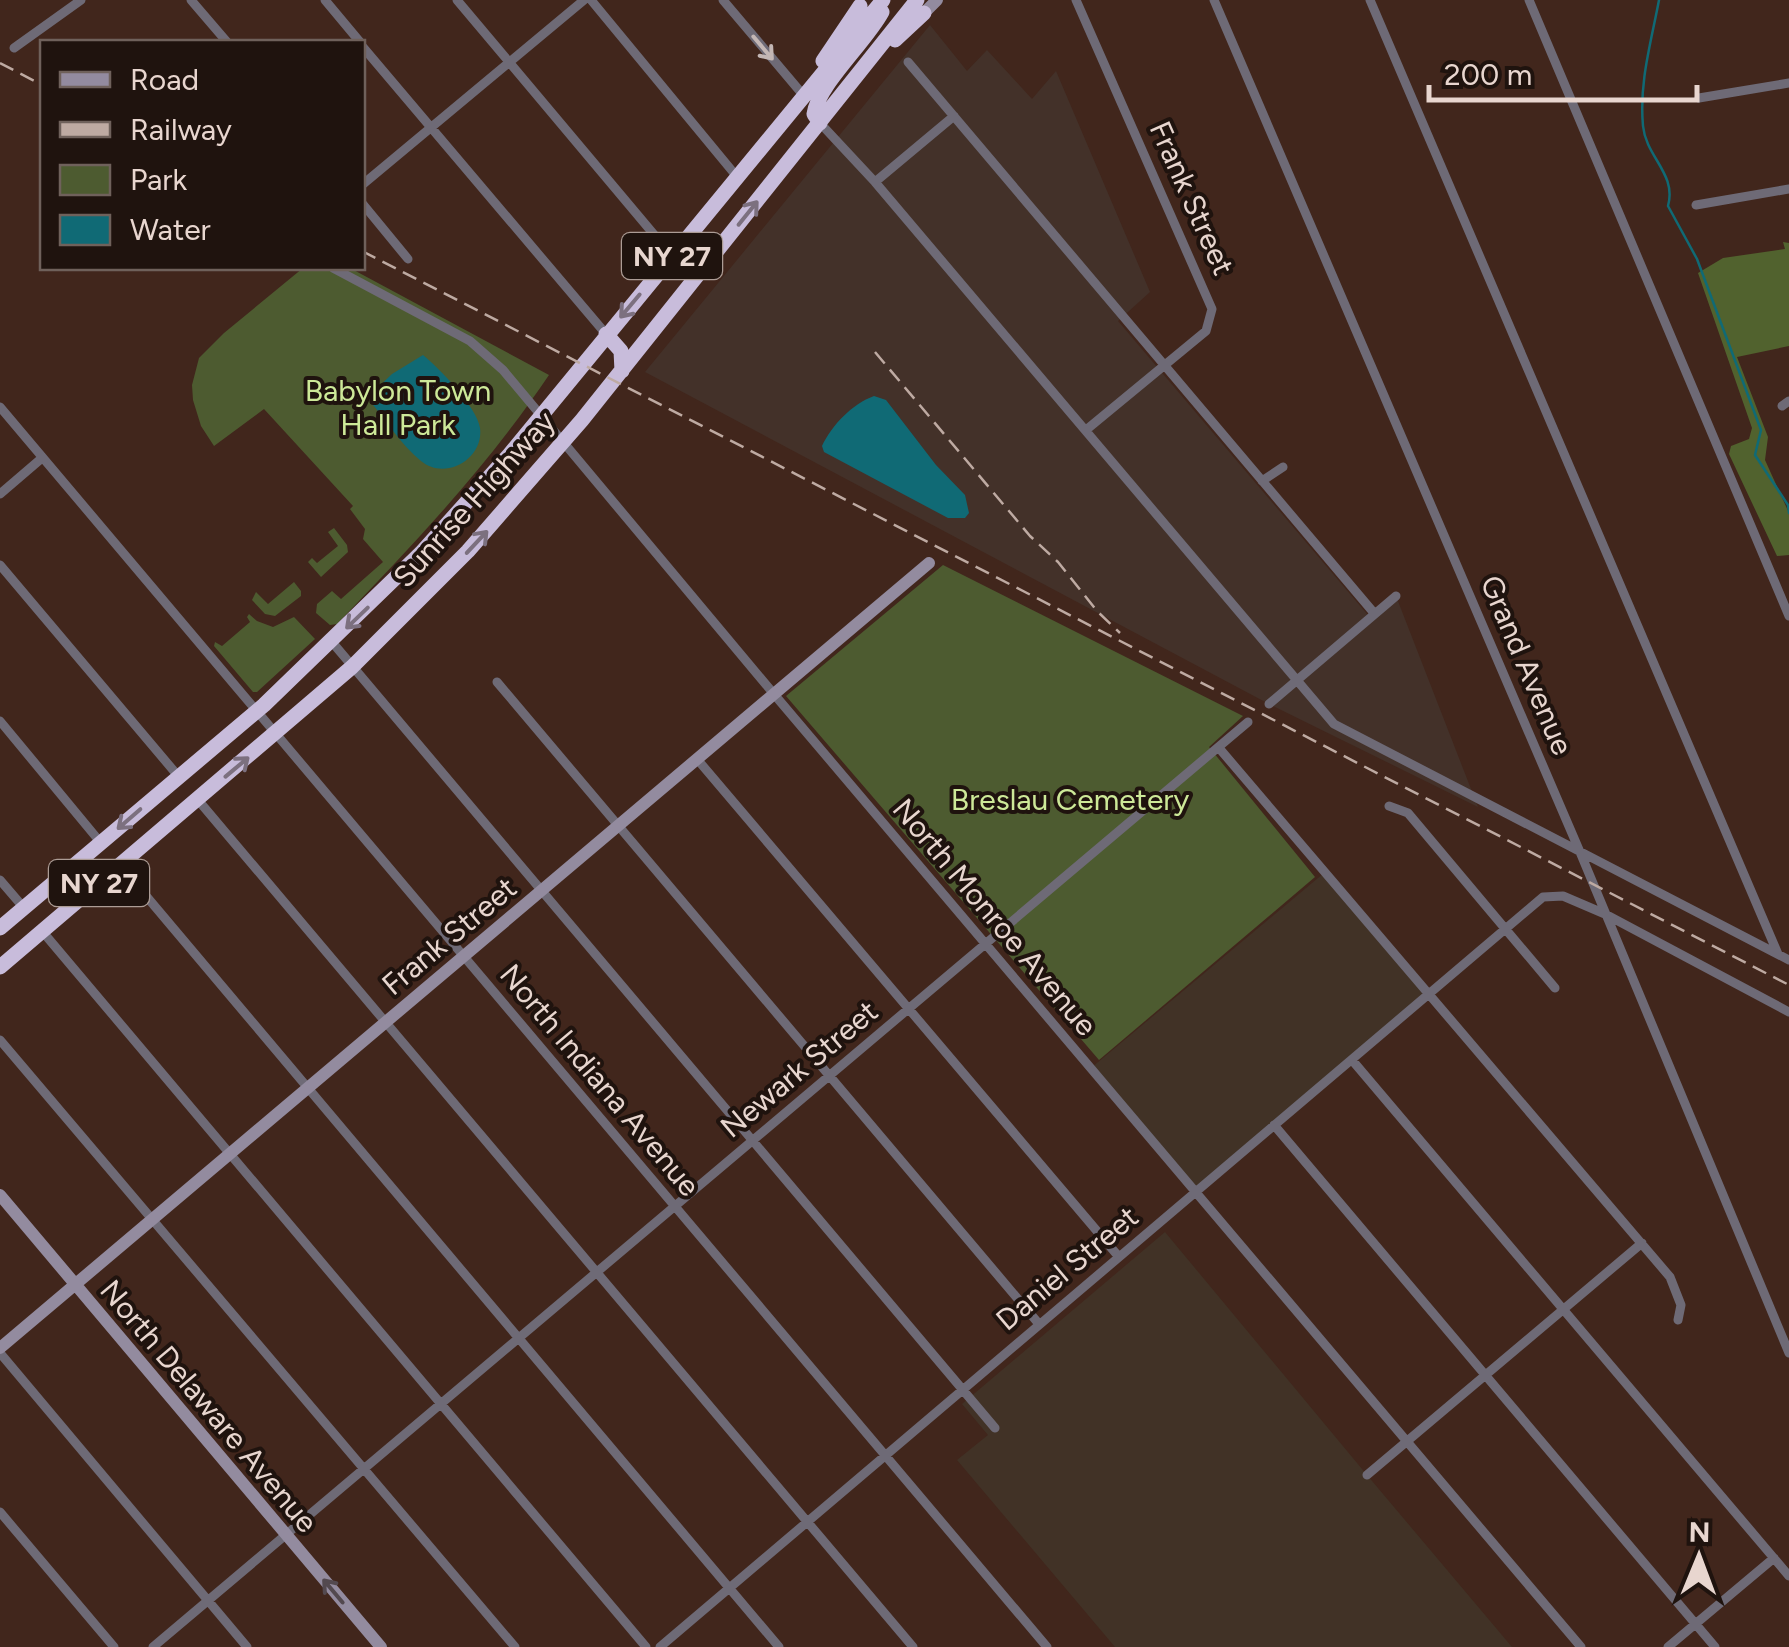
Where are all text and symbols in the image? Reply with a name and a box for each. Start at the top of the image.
one-way arrow [752,35,774,61]
legend [40,40,365,270]
scale bar [1429,40,1696,102]
text: 200 m [1444,56,1532,93]
text: Road [130,61,199,98]
text: Railway [130,111,232,148]
street label: Frank Street [1142,116,1242,280]
text: Park [130,161,188,198]
one-way arrow [737,200,758,227]
text: Water [130,211,211,248]
road number: NY 27 [622,233,722,279]
one-way arrow [619,292,641,318]
park label: Babylon Town Hall Park [305,372,491,443]
street label: Sunrise Highway [385,403,563,595]
one-way arrow [465,530,488,555]
street label: Grand Avenue [1473,570,1581,760]
one-way arrow [346,606,370,630]
one-way arrow [224,755,249,778]
park label: Breslau Cemetery [951,781,1189,818]
street label: North Monroe Avenue [885,791,1105,1043]
one-way arrow [117,808,143,830]
road number: NY 27 [49,860,149,906]
street label: Frank Street [374,869,524,1003]
street label: North Indiana Avenue [492,956,708,1204]
street label: Newark Street [713,993,885,1145]
street label: Daniel Street [988,1198,1146,1338]
street label: North Delaware Avenue [92,1272,326,1540]
north arrow [1649,1507,1749,1607]
text: N [1688,1515,1711,1549]
one-way arrow [322,1579,345,1604]

